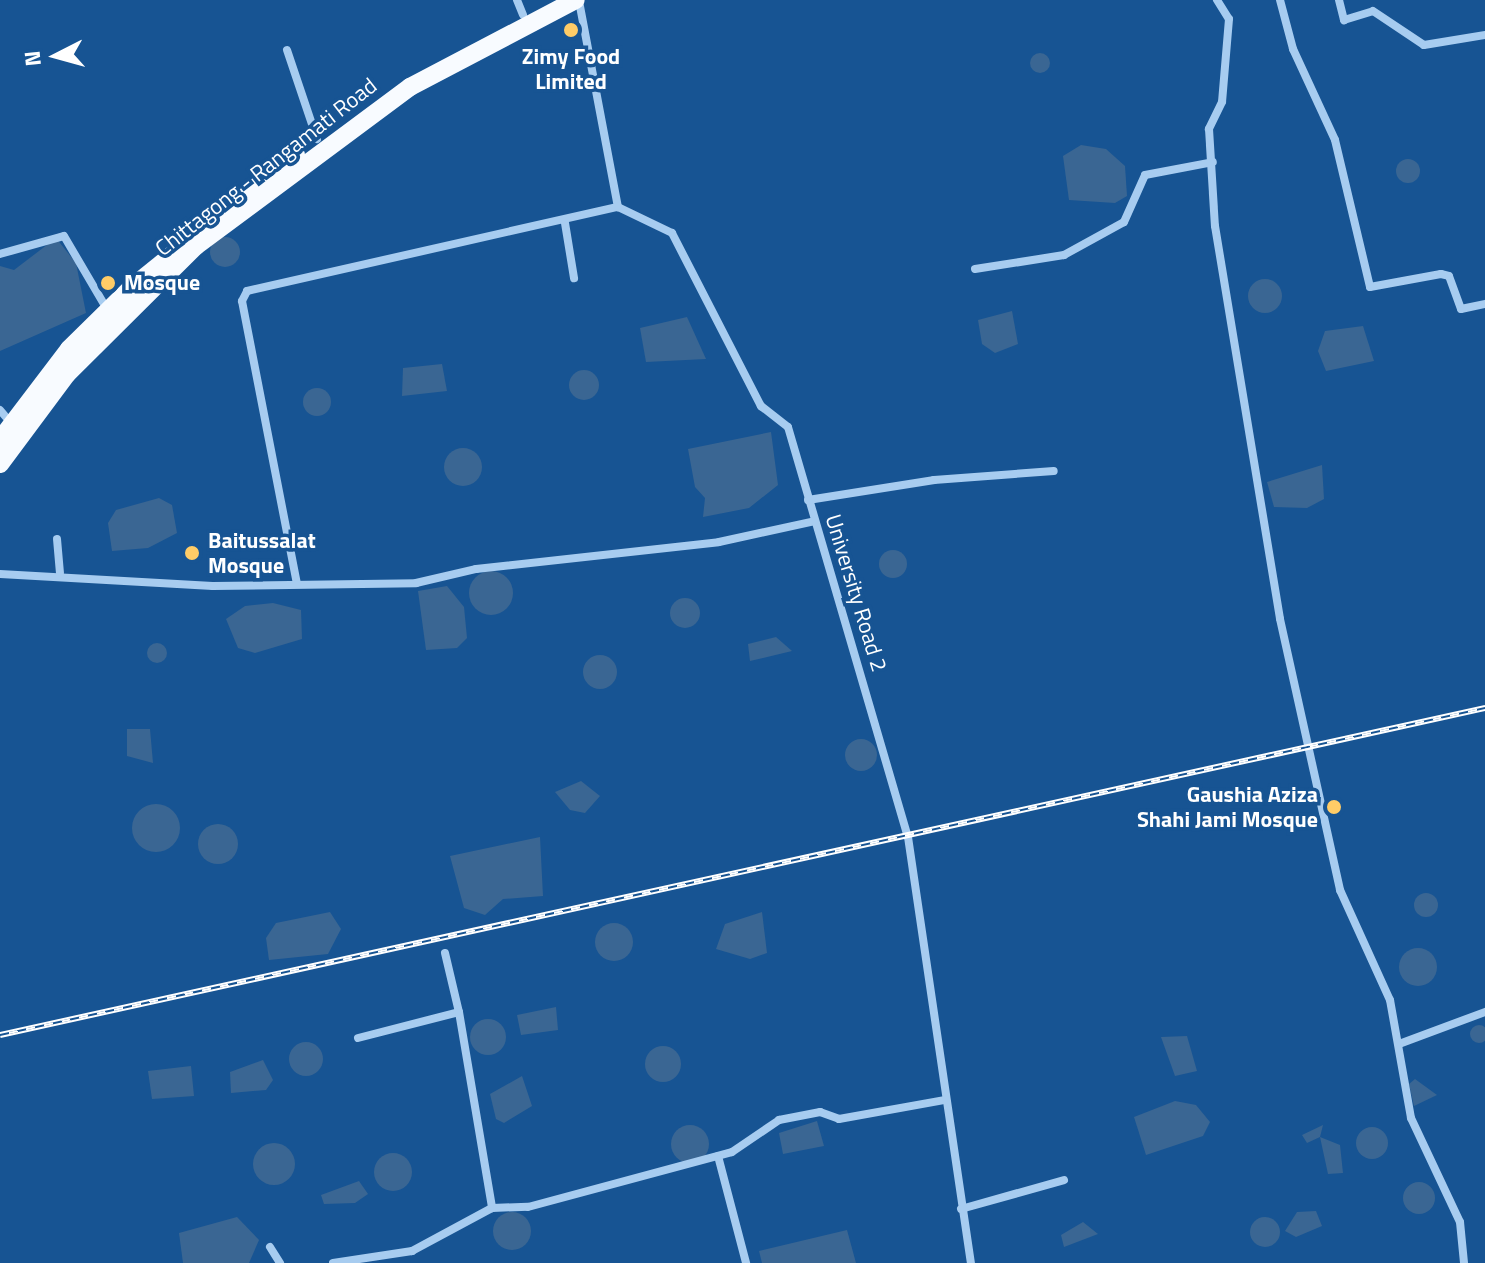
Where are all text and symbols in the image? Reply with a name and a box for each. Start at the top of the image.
north arrow [16,16,96,96]
marker: Zimy Food Limited [562,21,580,39]
place label: Zimy Food Limited [522,43,620,94]
text: N [14,49,50,68]
street label: Chittagong - Rangamati Road [150,72,382,262]
place label: Mosque [124,270,200,296]
marker: Mosque [99,274,117,292]
street label: University Road 2 [820,511,892,675]
place label: Baitussalat Mosque [208,527,316,578]
marker: Baitussalat Mosque [183,544,201,562]
place label: Gaushia Aziza Shahi Jami Mosque [1137,781,1318,832]
marker: Gaushia Aziza Shahi Jami Mosque [1325,798,1343,816]

